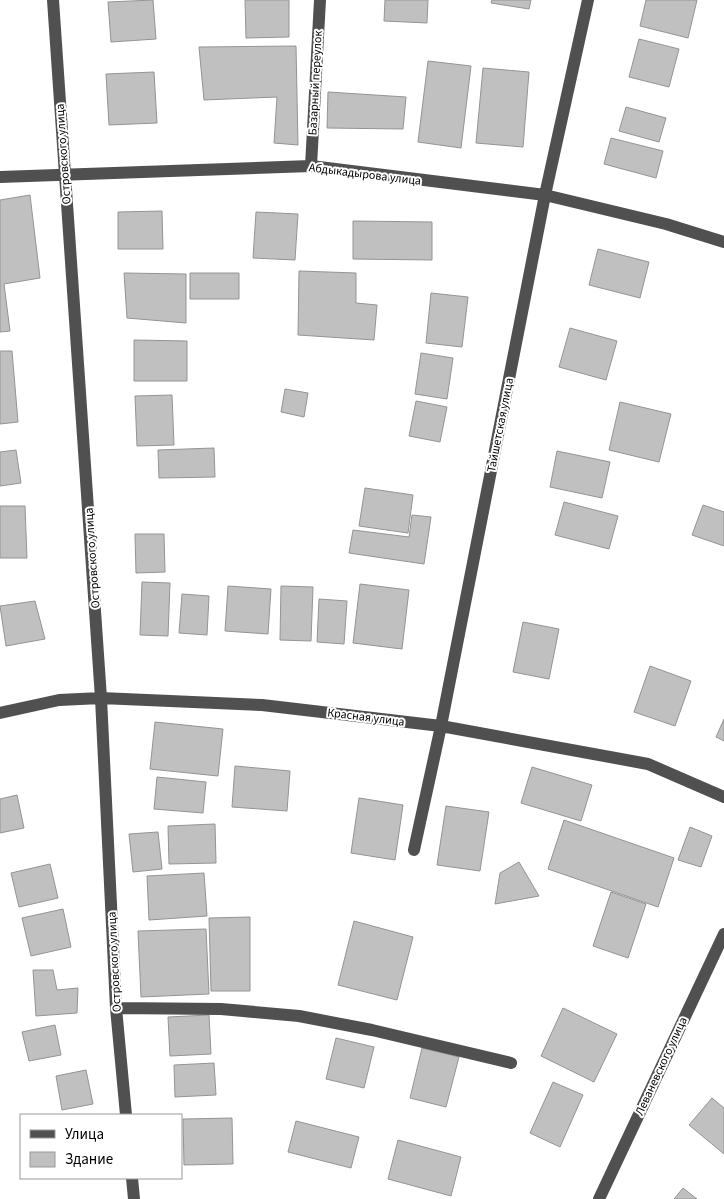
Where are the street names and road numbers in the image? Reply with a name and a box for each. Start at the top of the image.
street label: Базарный переулок [304,30,327,136]
street label: Островского улица [52,103,75,205]
street label: Абдыкадырова улица [308,159,422,190]
street label: Тайшетская улица [483,376,518,474]
street label: Островского улица [81,507,104,609]
street label: Красная улица [326,704,406,731]
street label: Островского улица [103,911,126,1013]
street label: Леваневского улица [631,1014,692,1118]

